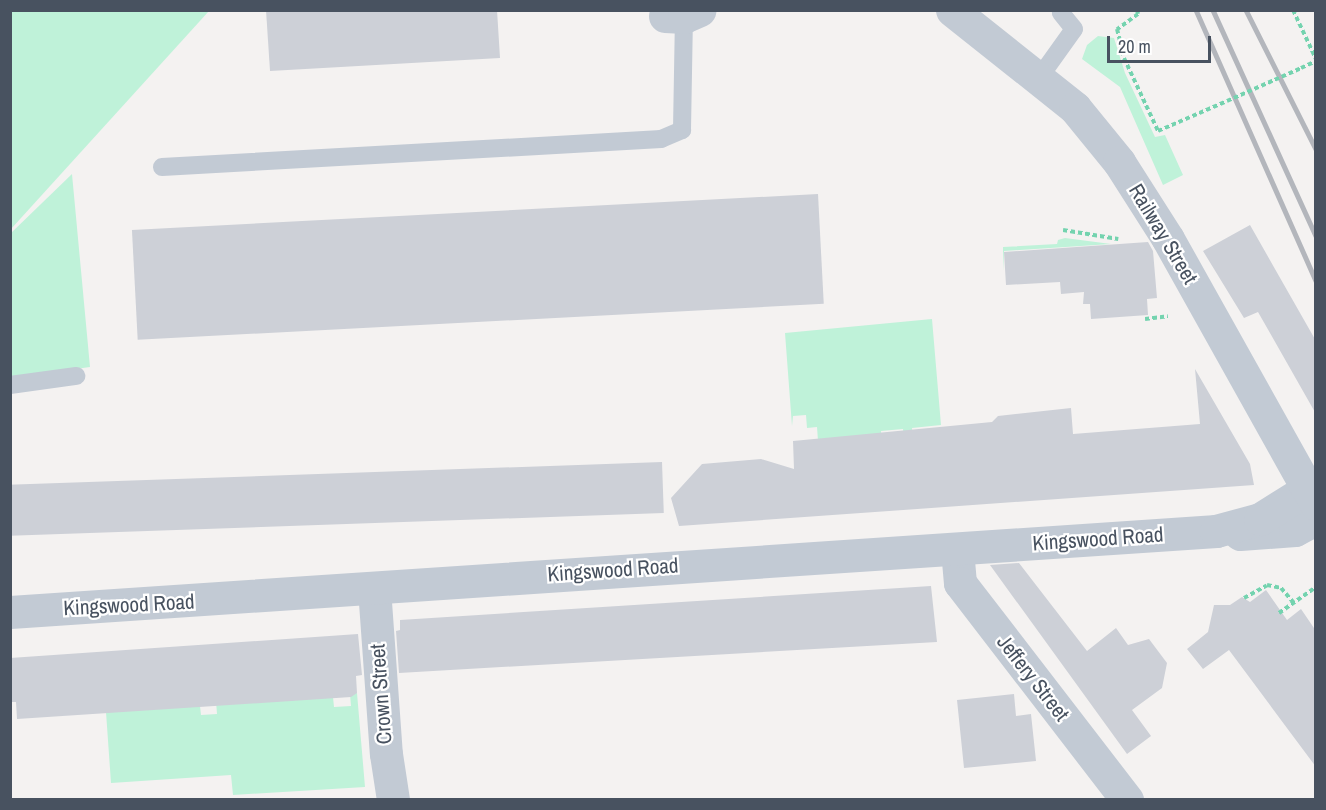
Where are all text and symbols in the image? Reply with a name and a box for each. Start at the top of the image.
scale bar [1110,24,1214,62]
text: 20 m [1118,34,1151,59]
street label: Railway Street [1123,180,1203,288]
street label: Kingswood Road [1032,522,1164,556]
street label: Kingswood Road [547,553,679,587]
street label: Kingswood Road [63,589,195,621]
street label: Jeffery Street [992,630,1074,726]
street label: Crown Street [365,643,397,745]

